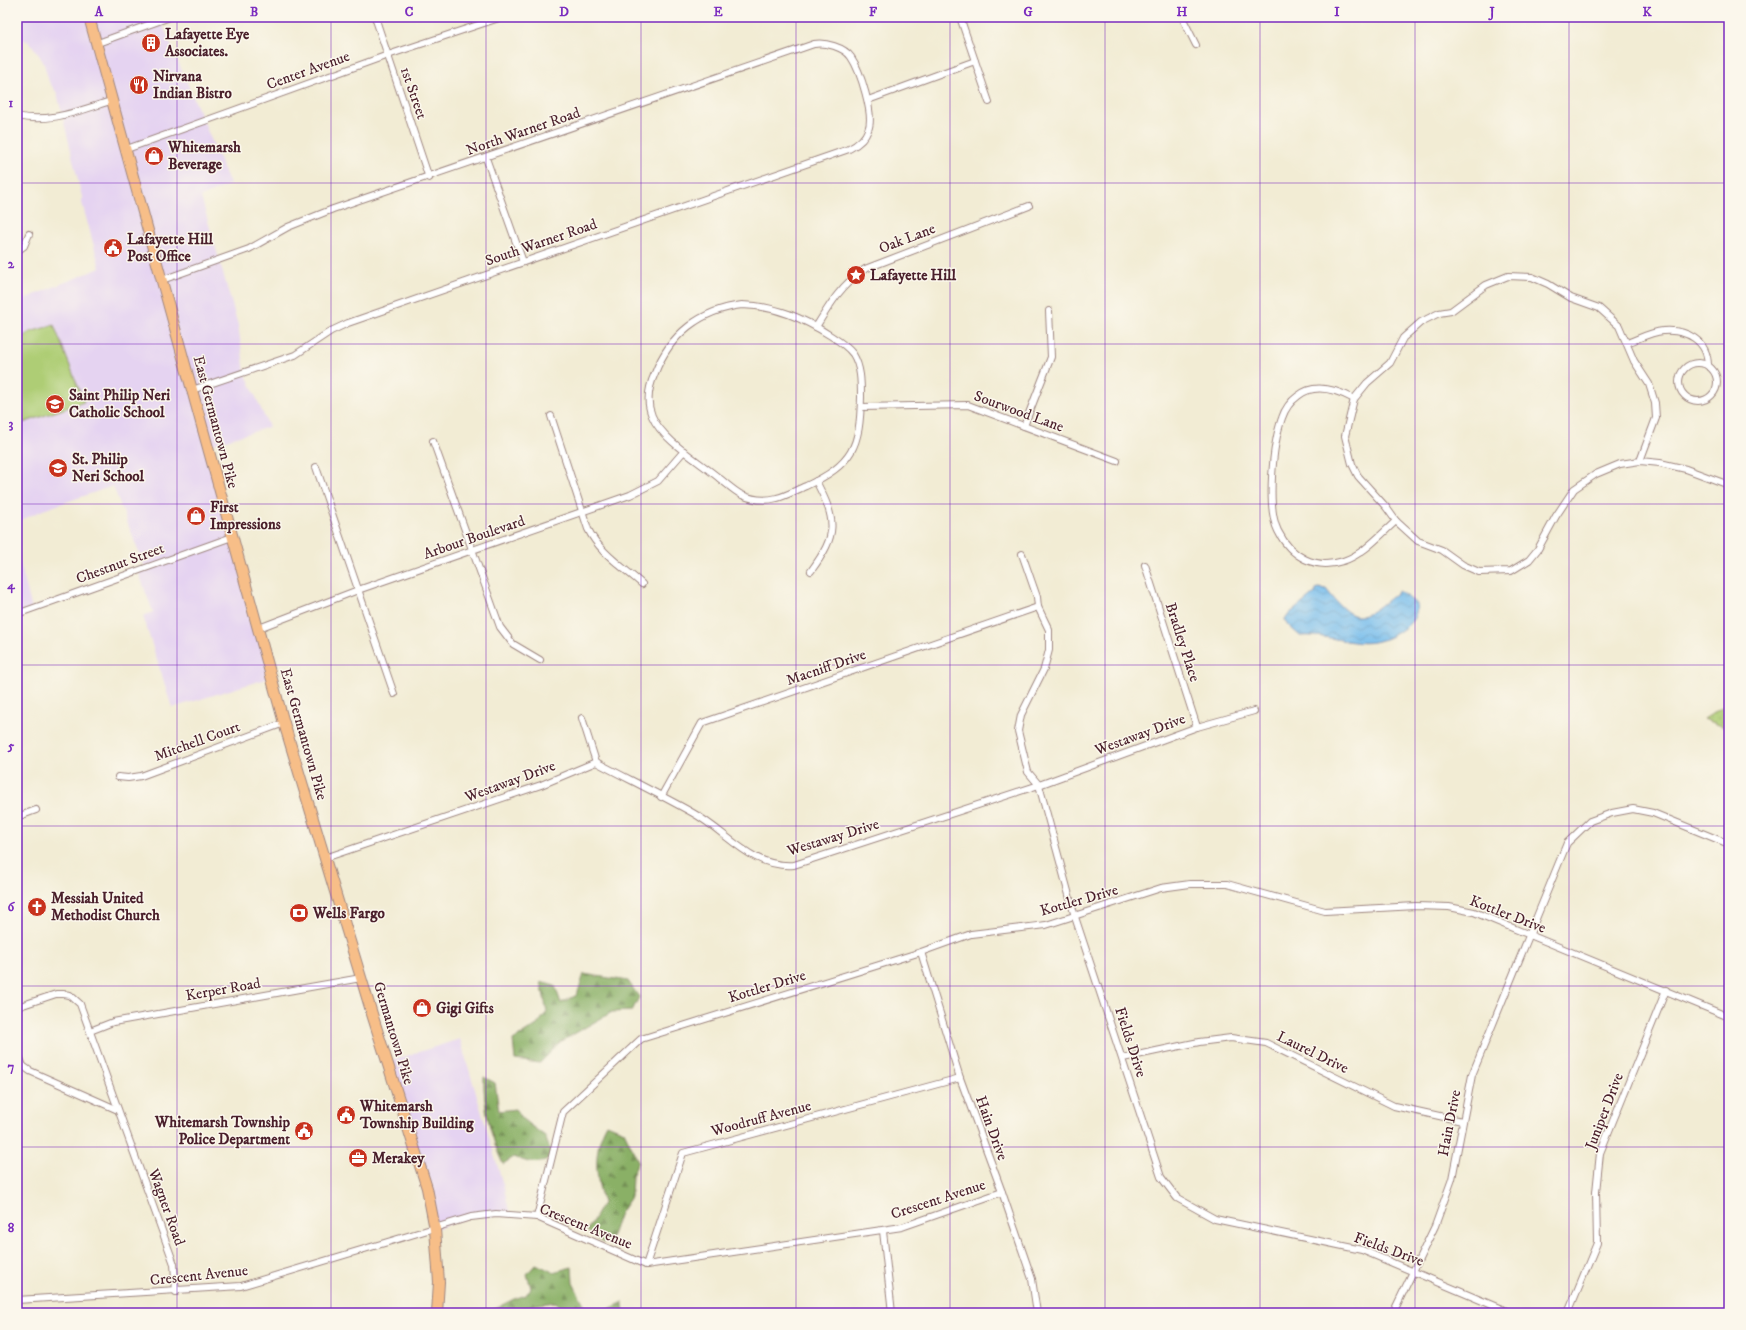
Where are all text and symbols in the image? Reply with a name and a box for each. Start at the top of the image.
text: A [94,4,104,20]
text: B [250,4,258,20]
text: C [405,4,414,20]
text: D [559,4,569,20]
text: E [713,4,723,20]
text: F [869,4,878,20]
text: G [1023,4,1033,20]
text: H [1177,4,1188,20]
text: I [1334,4,1340,20]
text: J [1487,4,1495,21]
text: K [1642,4,1652,20]
place label: Lafayette Eye Associates. [164,25,250,61]
building icon: Lafayette Eye Associates. [140,32,162,54]
street label: Center Avenue [264,47,352,94]
street label: 1st Street [396,65,431,122]
place label: Nirvana Indian Bistro [153,67,232,103]
restaurant icon: Nirvana Indian Bistro [128,74,150,96]
text: 1 [9,95,14,111]
street label: North Warner Road [464,103,583,160]
place label: Whitemarsh Beverage [167,138,241,174]
shop icon: Whitemarsh Beverage [143,145,165,167]
street label: South Warner Road [483,214,600,270]
street label: Oak Lane [876,219,938,258]
place label: Lafayette Hill Post Office [127,230,214,266]
public building icon: Lafayette Hill Post Office [102,237,124,259]
text: 2 [8,256,15,272]
place icon: Lafayette Hill [845,264,867,286]
place label: Lafayette Hill [870,266,957,285]
street label: East Germantown Pike [189,354,242,491]
place label: Saint Philip Neri Catholic School [69,386,170,422]
street label: Sourwood Lane [971,386,1066,437]
school or university icon: Saint Philip Neri Catholic School [44,393,66,415]
text: 3 [9,416,14,432]
place label: St. Philip Neri School [72,450,145,486]
school or university icon: St. Philip Neri School [47,457,69,479]
place label: First Impressions [210,498,281,534]
shop icon: First Impressions [185,505,207,527]
street label: Arbour Boulevard [421,511,528,564]
street label: Chestnut Street [74,539,167,588]
text: 4 [6,577,15,594]
street label: Bradley Place [1161,600,1204,684]
street label: Macniff Drive [784,645,869,690]
street label: East Germantown Pike [276,666,331,802]
street label: Westaway Drive [1091,709,1188,760]
street label: Mitchell Court [152,717,243,766]
text: 5 [7,738,15,754]
street label: Westaway Drive [461,756,558,807]
street label: Westaway Drive [784,815,881,861]
street label: Kottler Drive [1038,880,1120,921]
place label: Messiah United Methodist Church [51,889,160,925]
street label: Kottler Drive [1467,891,1549,938]
church icon: Messiah United Methodist Church [26,896,48,918]
text: 6 [8,899,16,915]
bank icon: Wells Fargo [288,902,310,924]
place label: Wells Fargo [312,904,385,923]
street label: Kottler Drive [726,966,808,1007]
street label: Kerper Road [184,973,263,1005]
street label: Germantown Pike [369,979,418,1087]
shop icon: Gigi Gifts [411,997,433,1019]
place label: Gigi Gifts [436,999,494,1018]
street label: Fields Drive [1110,1005,1151,1080]
street label: Laurel Drive [1274,1027,1352,1078]
text: 7 [8,1059,15,1075]
street label: Juniper Drive [1580,1070,1628,1154]
street label: Hain Drive [1434,1088,1465,1158]
street label: Hain Drive [971,1093,1012,1163]
street label: Woodruff Avenue [708,1096,813,1141]
place label: Whitemarsh Township Building [359,1097,474,1133]
public building icon: Whitemarsh Township Building [335,1104,357,1126]
place label: Whitemarsh Township Police Department [154,1113,290,1149]
public building icon: Whitemarsh Township Police Department [293,1120,315,1142]
office icon: Merakey [347,1147,369,1169]
place label: Merakey [372,1149,425,1168]
street label: Wagner Road [144,1165,189,1249]
street label: Crescent Avenue [888,1175,988,1224]
street label: Crescent Avenue [537,1199,635,1254]
text: 8 [8,1220,15,1236]
street label: Fields Drive [1351,1228,1426,1271]
street label: Crescent Avenue [149,1261,249,1290]

